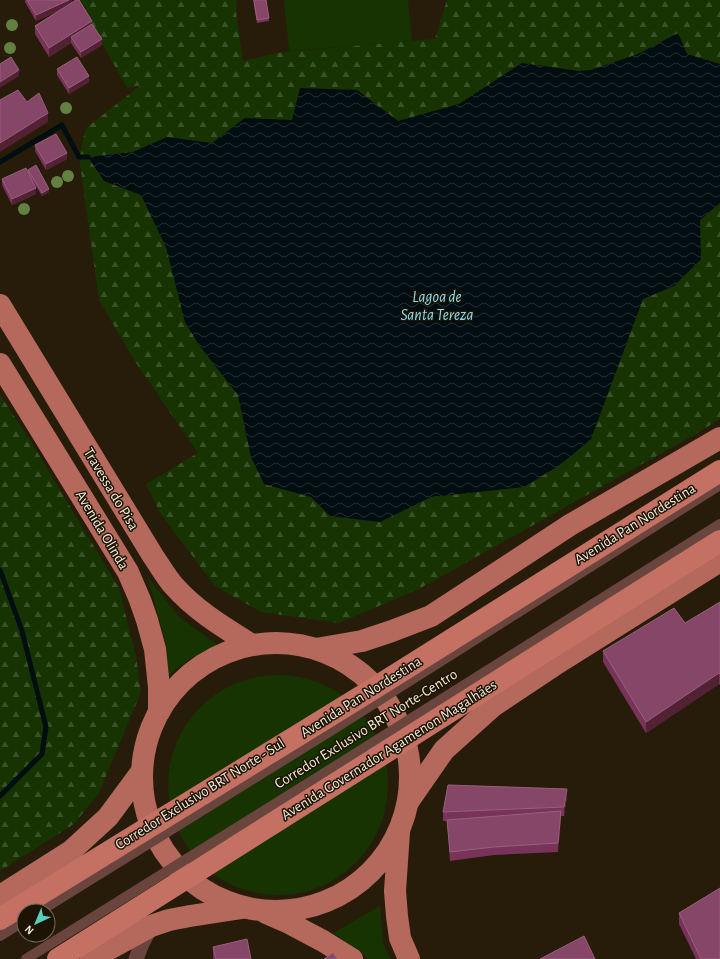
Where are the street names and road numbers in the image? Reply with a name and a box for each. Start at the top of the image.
street label: Travessa do Pisa [81,445,141,533]
street label: Avenida Pan Nordestina [572,481,698,567]
street label: Avenida Olinda [73,488,131,572]
street label: Avenida Pan Nordestina [298,654,424,740]
street label: Corredor Exclusivo BRT Norte-Centro [272,666,460,792]
street label: Avenida Governador Agamenon Magalhães [279,677,499,823]
street label: Corredor Exclusivo BRT Norte - Sul [113,736,287,852]

